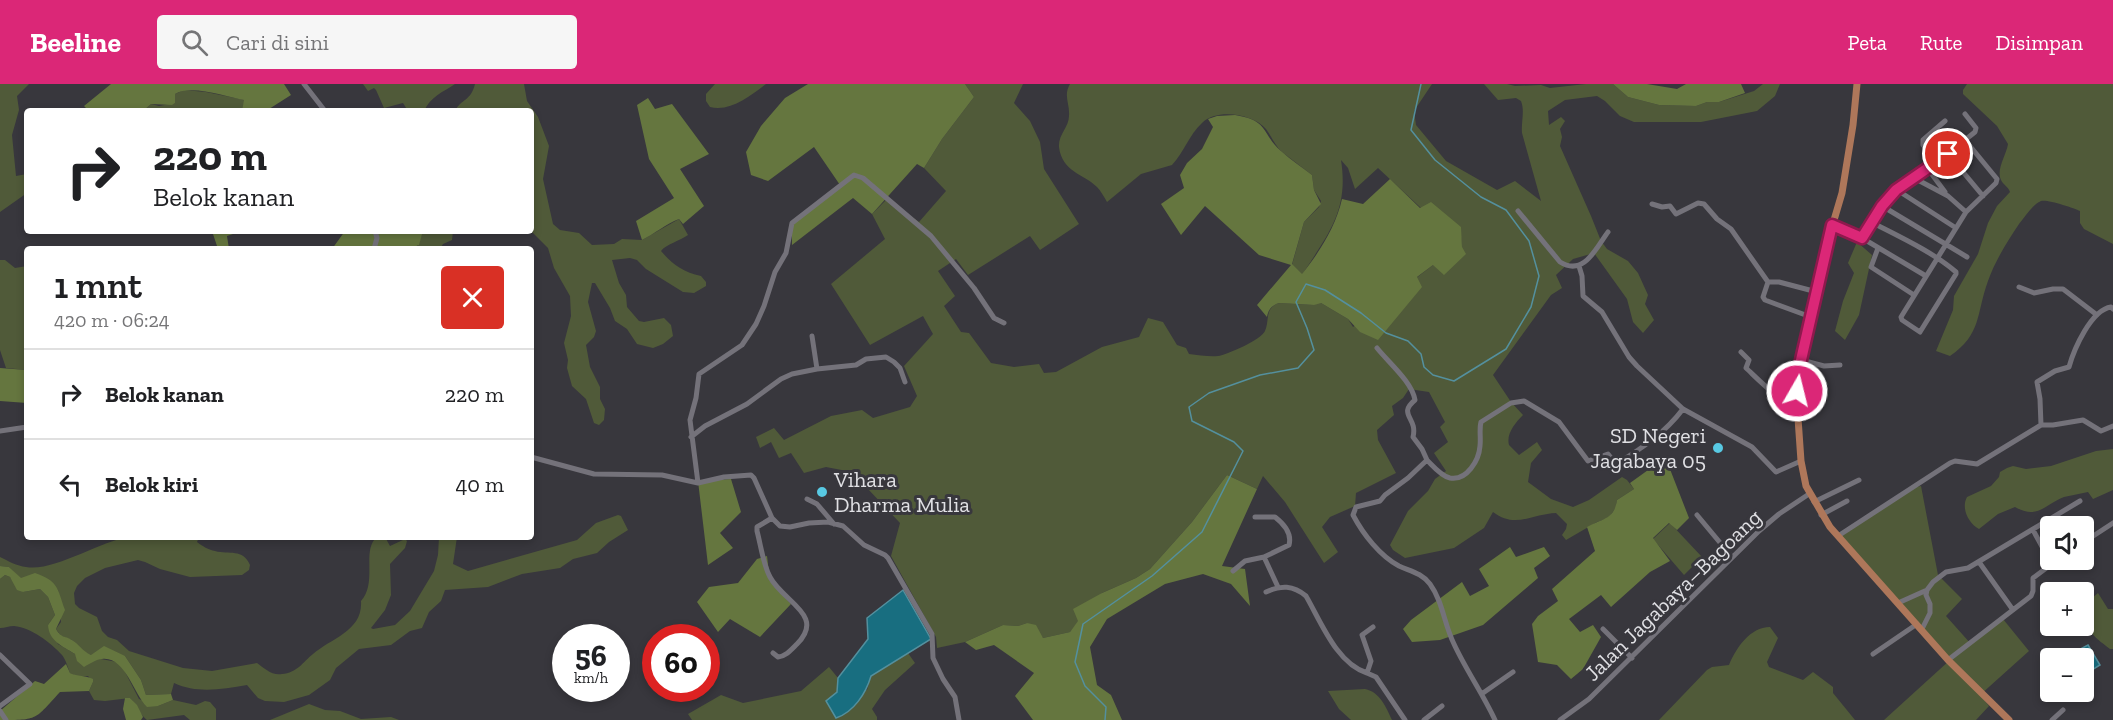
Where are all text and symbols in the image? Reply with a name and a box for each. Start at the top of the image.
search box [157,15,577,69]
text: Beeline [30,26,121,59]
icon: search [178,26,211,59]
text: Cari di sini [226,29,329,56]
text: Peta [1848,30,1887,55]
text: Rute [1920,30,1962,55]
text: Disimpan [1995,30,2083,55]
pin [1922,128,1973,179]
text: 220 m [153,130,267,181]
icon: right [54,132,132,210]
icon: arrive [1931,137,1964,170]
text: Belok kanan [153,181,294,213]
text: 1 mnt [54,264,142,307]
button: close [441,266,504,329]
text: 420 m · 06:24 [54,308,170,332]
position arrow [1765,359,1829,423]
icon: right [54,378,87,411]
text: Belok kanan [105,381,224,408]
text: 220 m [445,381,504,408]
place label: SD Negeri Jagabaya 05 [1591,422,1706,474]
marker: SD Negeri Jagabaya 05 [1711,441,1725,455]
place label: Vihara Dharma Mulia [833,466,970,518]
icon: left [54,468,87,501]
text: Belok kiri [105,471,198,498]
text: 40 m [455,471,504,498]
marker: Vihara Dharma Mulia [815,485,829,499]
street label: Jalan Jagabaya–Bagoang [1579,503,1767,687]
map controls [2040,516,2094,702]
button: sound [2040,516,2094,570]
button: + [2040,582,2094,636]
speed limit sign: 60 [642,624,720,702]
text: 56 [575,638,607,674]
button: − [2040,648,2094,702]
text: km/h [574,669,608,687]

